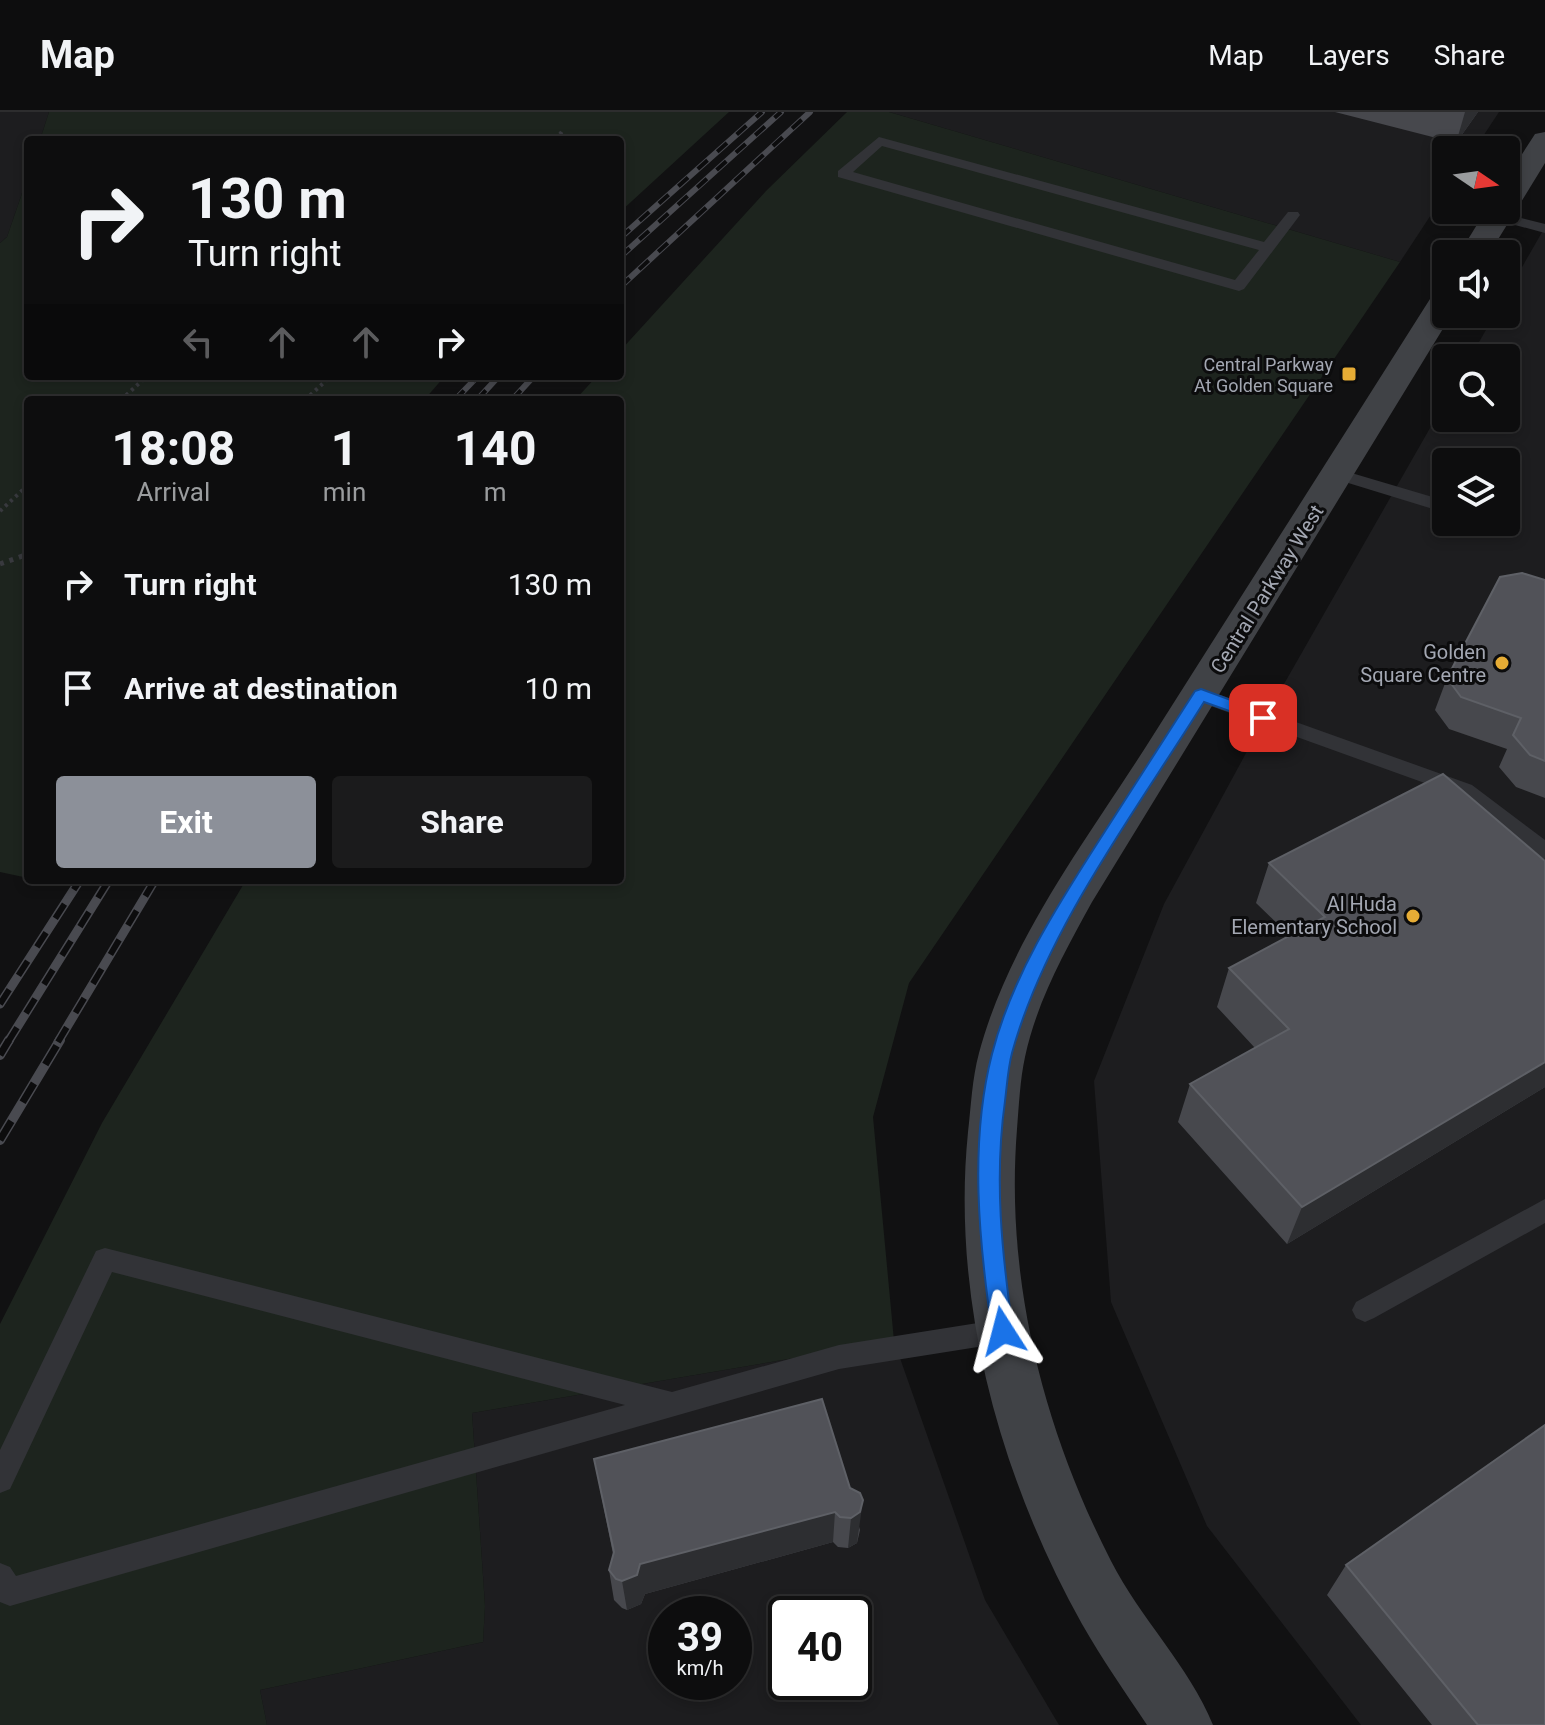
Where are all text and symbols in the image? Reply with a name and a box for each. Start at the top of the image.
text: Map [40,33,115,77]
text: Map [1208,39,1264,72]
text: Layers [1308,39,1390,72]
text: Share [1434,39,1505,72]
north arrow [1432,136,1520,224]
map controls [1432,136,1520,536]
text: 130 m [188,166,347,232]
icon: right [56,168,160,272]
text: Turn right [188,233,341,275]
button: sound [1432,240,1520,328]
icon: left [176,320,220,364]
icon: ahead [260,320,304,364]
icon: ahead [344,320,388,364]
icon: right [428,320,472,364]
button: search [1432,344,1520,432]
place label: Central Parkway At Golden Square [1194,354,1333,396]
marker: Central Parkway At Golden Square [1340,365,1358,383]
text: 18:08 [112,420,235,477]
text: 1 [331,420,358,477]
text: 140 [454,420,536,477]
button: layers [1432,448,1520,536]
text: Arrival [137,477,210,507]
text: min [323,477,366,507]
text: m [484,477,507,507]
street label: Central Parkway West [1205,501,1329,677]
icon: right [56,562,100,606]
text: Turn right [124,567,257,602]
text: 130 m [508,567,592,602]
place label: Golden Square Centre [1360,640,1486,687]
marker: Golden Square Centre [1493,654,1511,672]
icon: arrive [56,666,100,710]
text: Arrive at destination [124,671,398,706]
text: 10 m [525,671,592,706]
pin [1229,684,1297,752]
icon: arrive [1241,696,1285,740]
button: Exit [56,776,316,868]
button: Share [332,776,592,868]
place label: Al Huda Elementary School [1231,892,1397,939]
marker: Al Huda Elementary School [1404,907,1422,925]
position arrow [961,1289,1045,1373]
speed limit sign: 40 [768,1596,872,1700]
text: 39 [677,1614,723,1661]
text: km/h [677,1656,723,1680]

